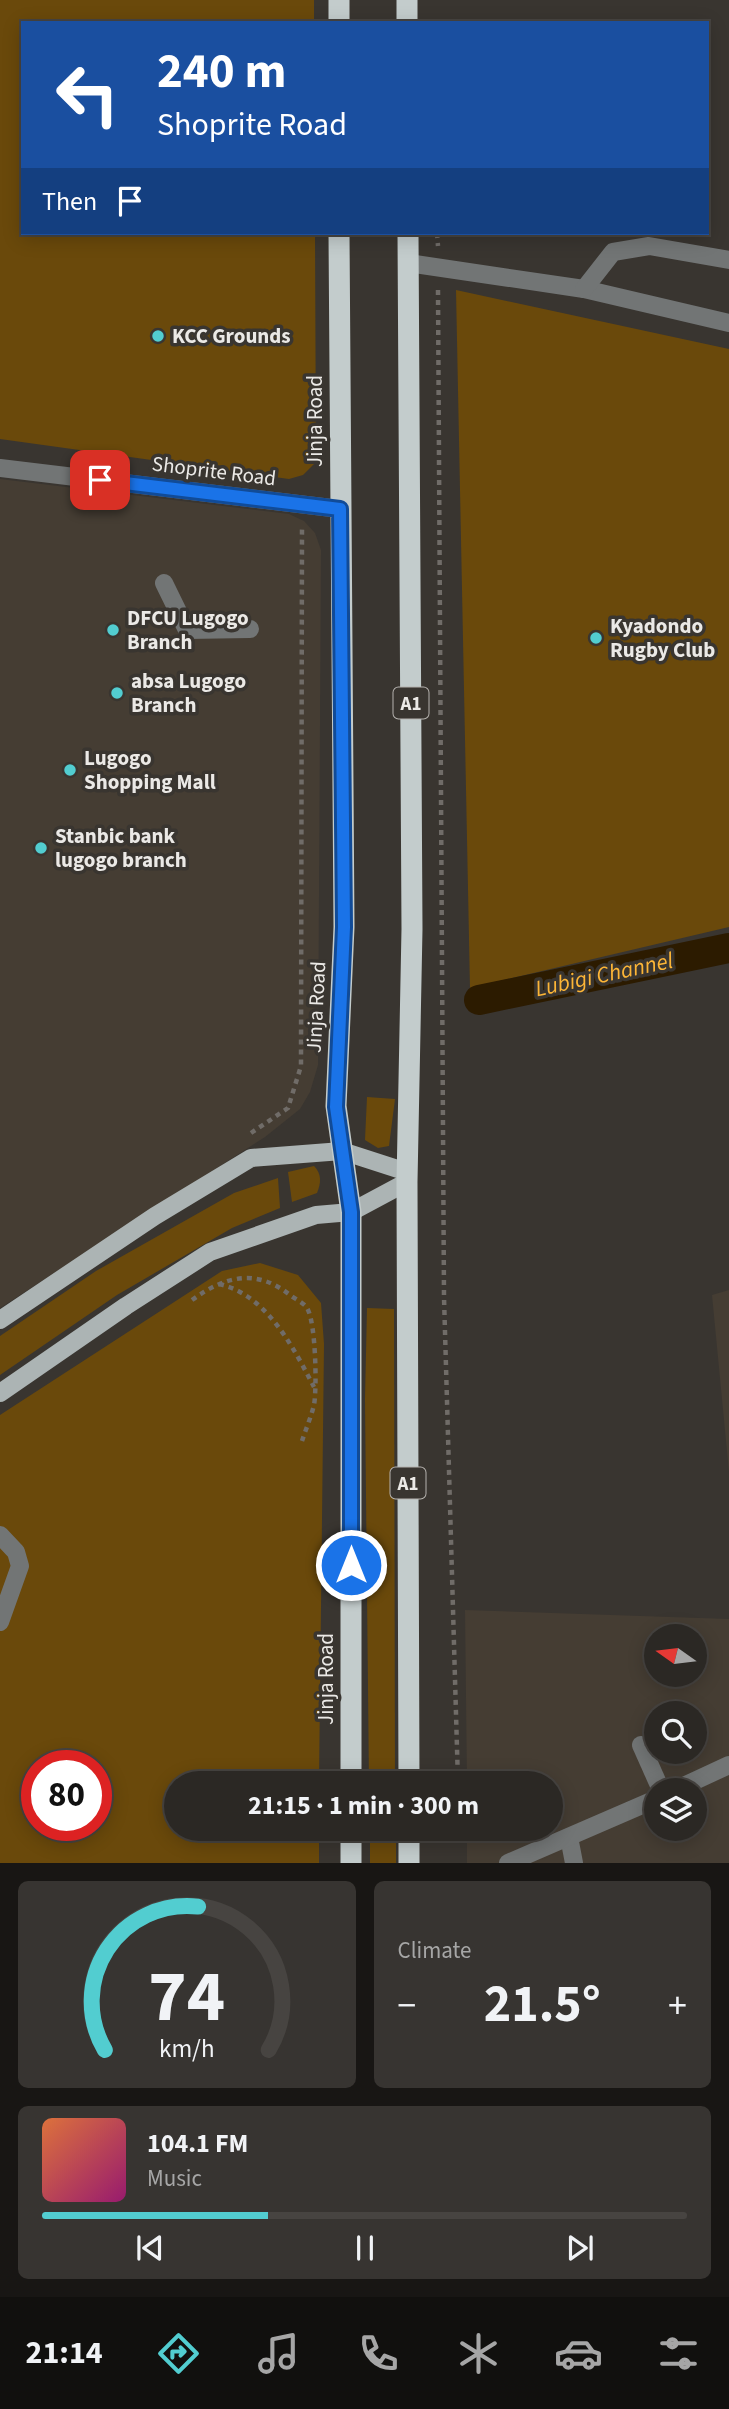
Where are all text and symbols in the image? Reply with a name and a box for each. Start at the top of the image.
text: 240 m [157,37,286,107]
icon: left [42,49,133,140]
text: Shoprite Road [157,102,347,148]
icon: arrive [111,182,149,220]
text: Then [42,183,97,220]
place label: KCC Grounds [172,321,291,351]
marker: KCC Grounds [150,328,166,344]
street label: Jinja Road [300,375,330,467]
street label: Shoprite Road [150,449,278,493]
pin [70,450,130,510]
icon: arrive [81,461,119,499]
place label: DFCU Lugogo Branch [127,603,249,657]
place label: Kyadondo Rugby Club [610,611,715,665]
marker: DFCU Lugogo Branch [105,622,121,638]
marker: Kyadondo Rugby Club [588,630,604,646]
place label: absa Lugogo Branch [131,666,246,720]
marker: absa Lugogo Branch [109,685,125,701]
road number: A1 [394,688,428,718]
place label: Lugogo Shopping Mall [84,743,216,797]
marker: Lugogo Shopping Mall [62,762,78,778]
place label: Stanbic bank lugogo branch [55,821,187,875]
marker: Stanbic bank lugogo branch [33,840,49,856]
water label: Lubigi Channel [532,944,676,1005]
street label: Jinja Road [299,960,333,1054]
road number: A1 [390,1468,426,1498]
position arrow [314,1528,388,1602]
north arrow [644,1624,707,1687]
map controls [644,1624,707,1841]
street label: Jinja Road [311,1633,341,1725]
button: search [644,1701,707,1764]
speed limit sign: 80 [21,1750,112,1841]
button: layers [644,1778,707,1841]
text: 21:15 · 1 min · 300 m [248,1787,479,1824]
text: Climate [398,1934,471,1967]
text: 74 [148,1946,225,2050]
text: 21.5° [484,1968,601,2042]
text: − [398,1979,416,2033]
text: + [668,1979,687,2033]
text: km/h [159,2031,215,2067]
text: 104.1 FM [147,2125,248,2162]
text: Music [147,2162,202,2195]
icon: previous [131,2229,169,2267]
icon: pause [346,2229,384,2267]
icon: next [561,2229,599,2267]
icon: directions [154,2329,203,2378]
icon: music [254,2329,303,2378]
icon: phone [354,2329,403,2378]
icon: climate [454,2329,503,2378]
icon: car [554,2329,603,2378]
icon: filters [654,2329,703,2378]
text: 21:14 [26,2330,103,2376]

